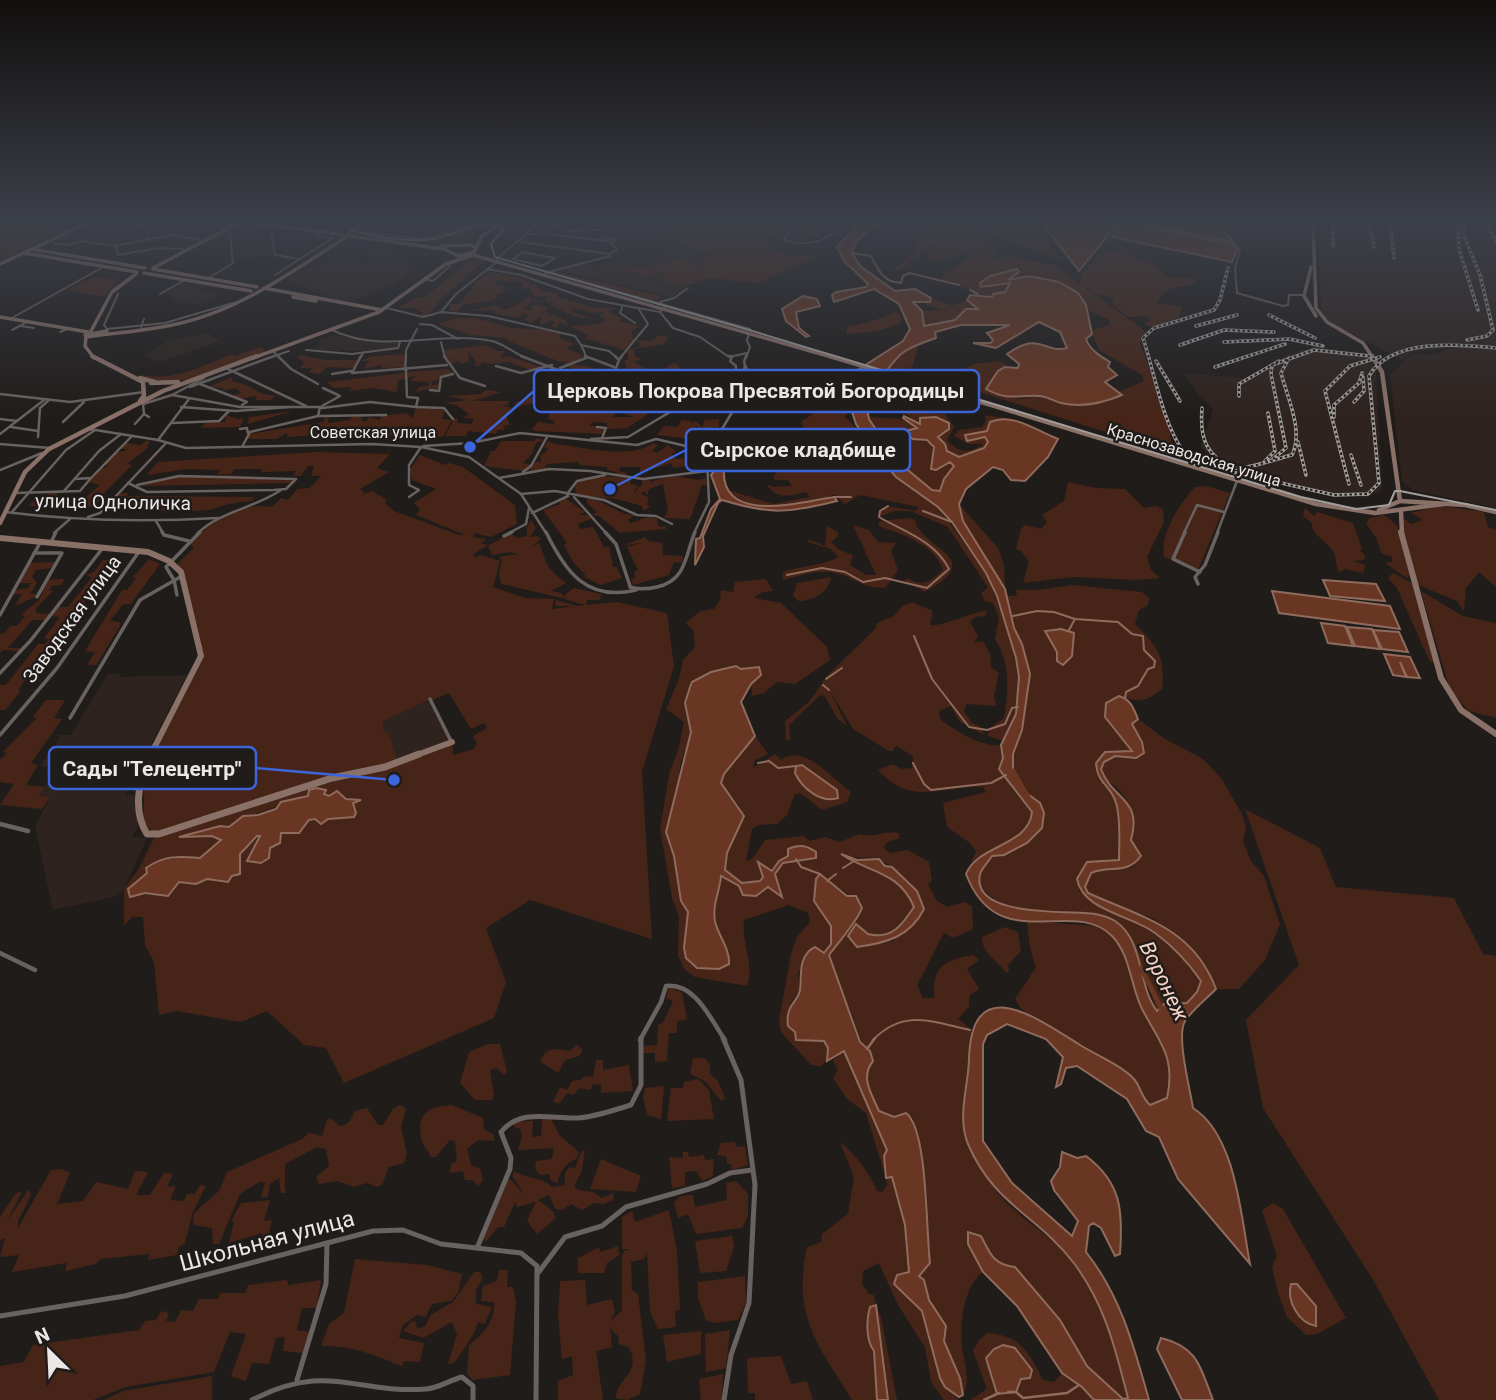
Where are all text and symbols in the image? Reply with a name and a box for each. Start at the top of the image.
callout: Церковь Покрова Пресвятой Богородицы [534,370,979,412]
text: Церковь Покрова Пресвятой Богородицы [548,379,964,403]
street label: Краснозаводская улица [1105,419,1283,491]
street label: Советская улица [310,423,436,442]
callout: Сырское кладбище [686,429,910,471]
text: Сырское кладбище [700,438,896,462]
street label: улица Одноличка [35,489,191,515]
street label: Заводская улица [18,551,126,687]
callout: Сады "Телецентр" [49,747,256,789]
text: Сады "Телецентр" [62,757,242,781]
water label: Воронеж [1134,937,1194,1025]
street label: Школьная улица [177,1205,357,1277]
north arrow [14,1316,84,1386]
text: N [31,1323,53,1349]

